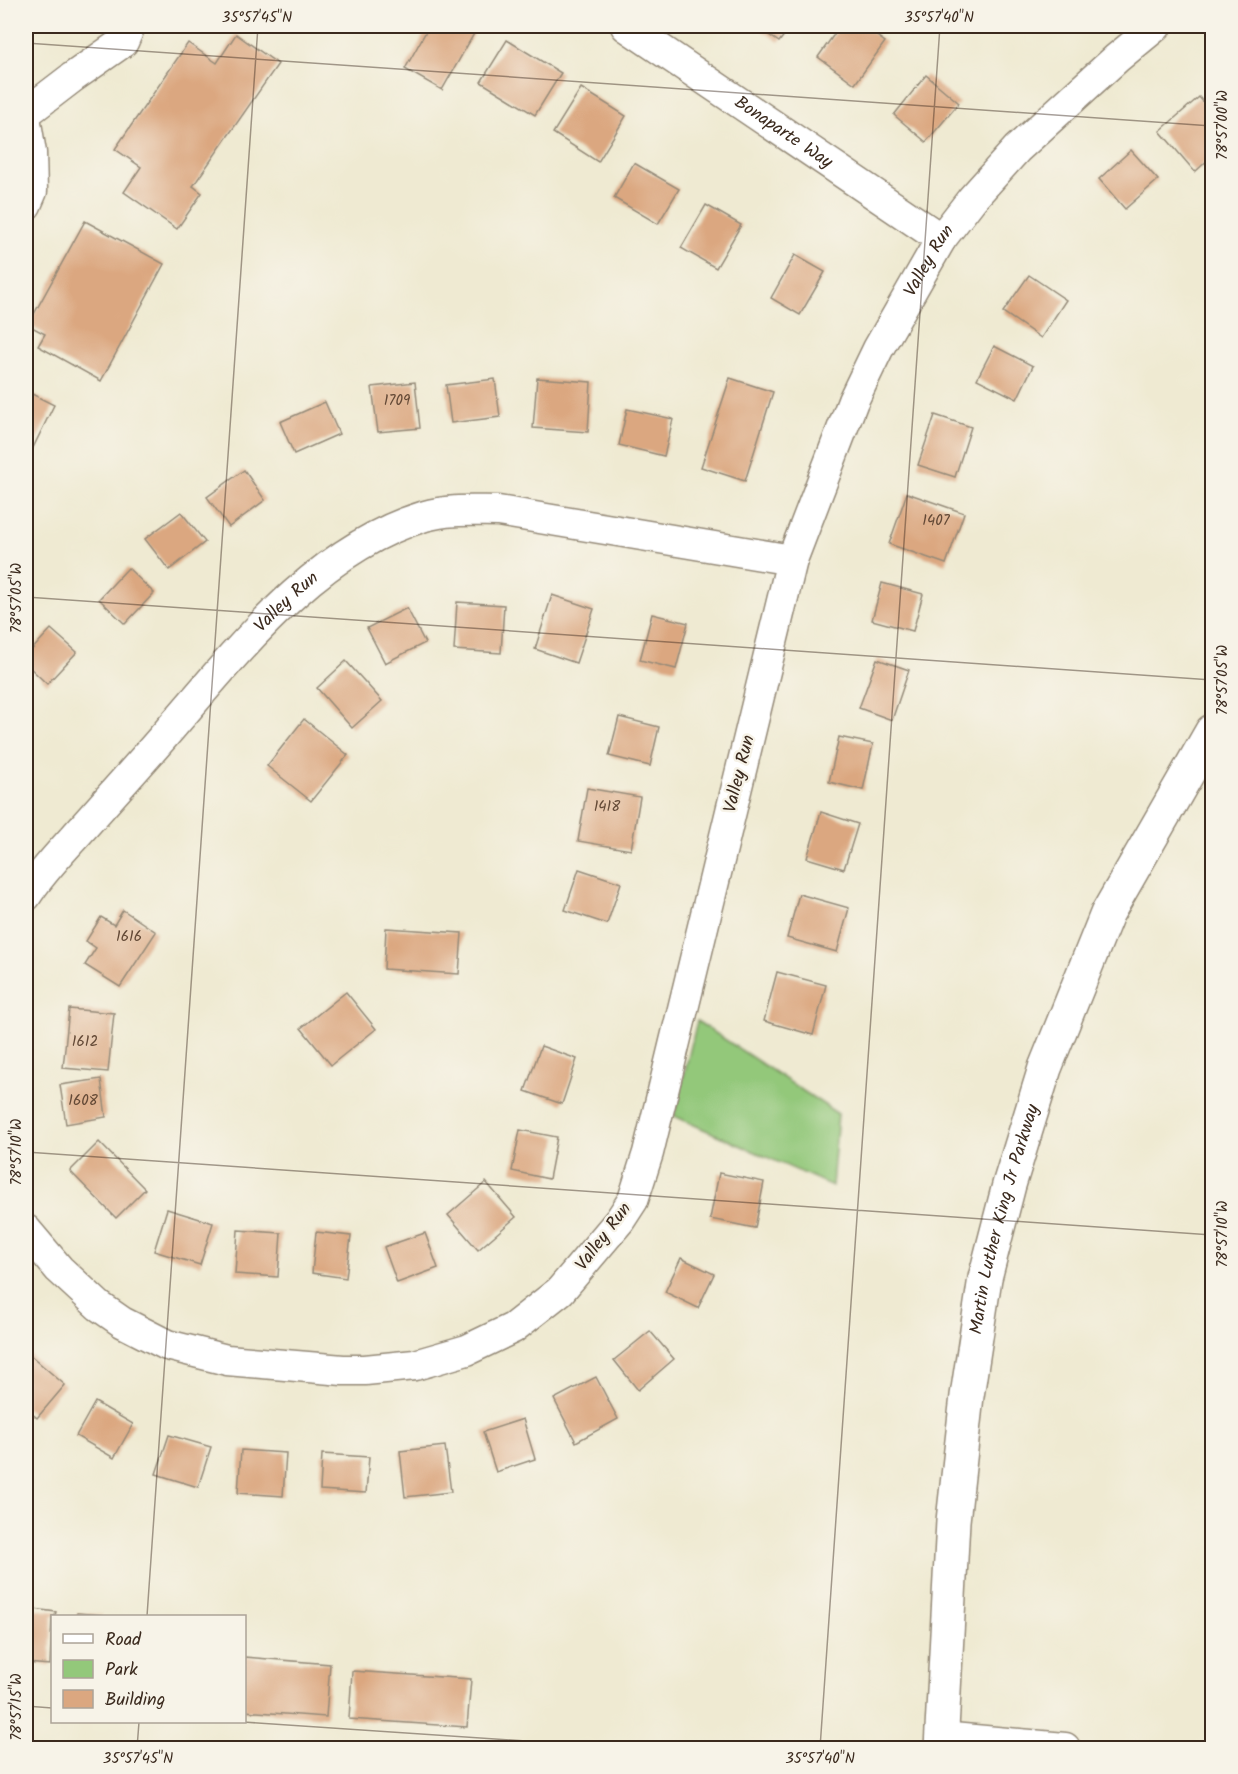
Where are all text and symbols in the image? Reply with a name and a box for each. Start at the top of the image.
text: 35°57'45"N [222,6,292,30]
text: 35°57'40"N [904,6,974,30]
street label: Bonaparte Way [728,88,839,177]
text: 78°57'00"W [1211,90,1235,160]
street label: Valley Run [896,218,962,302]
house number: 1709 [384,389,411,413]
house number: 1407 [922,509,951,533]
text: 78°57'05"W [5,563,29,633]
street label: Valley Run [247,564,325,640]
text: 78°57'05"W [1211,645,1235,715]
street label: Valley Run [716,732,764,816]
house number: 1418 [594,795,621,819]
house number: 1616 [116,925,142,949]
house number: 1612 [72,1030,98,1054]
house number: 1608 [68,1089,99,1113]
street label: Martin Luther King Jr Parkway [962,1100,1048,1336]
text: 78°57'10"W [5,1118,29,1186]
street label: Valley Run [569,1197,639,1277]
text: 78°57'10"W [1211,1200,1235,1268]
legend [51,1615,246,1723]
text: Road [105,1626,142,1655]
text: Park [105,1656,138,1685]
text: 78°57'15"W [5,1673,29,1741]
text: Building [105,1686,165,1715]
text: 35°57'45"N [103,1747,173,1771]
text: 35°57'40"N [785,1747,855,1771]

